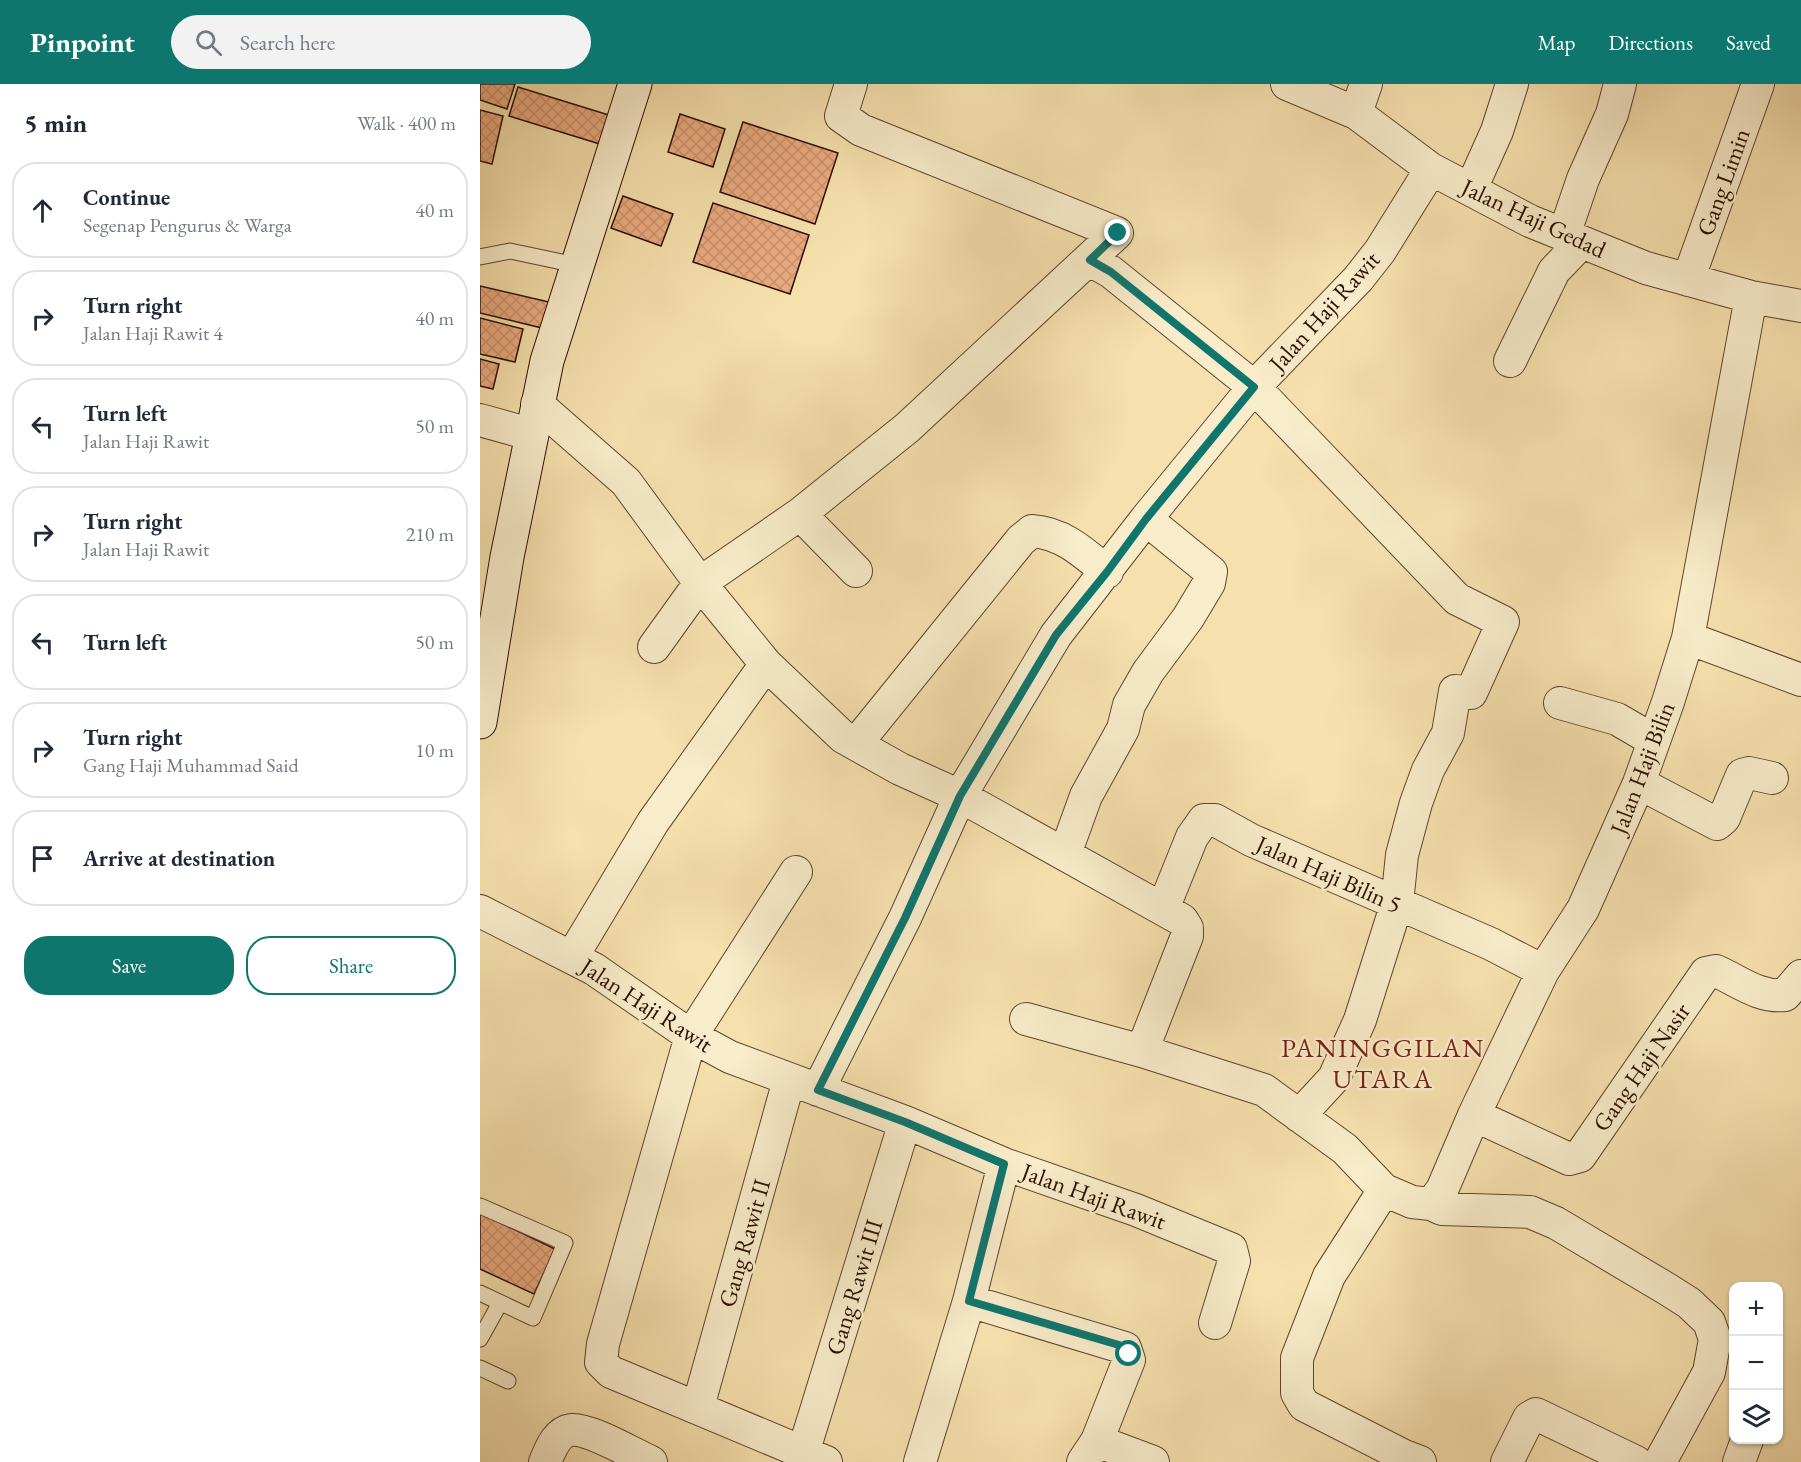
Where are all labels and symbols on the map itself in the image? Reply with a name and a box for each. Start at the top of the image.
street label: Gang Limin [1689,124,1757,240]
street label: Jalan Haji Gedad [1455,170,1612,265]
route end [1104,219,1130,245]
street label: Jalan Haji Rawit [1260,244,1387,379]
street label: Jalan Haji Bilin [1602,697,1682,841]
street label: Jalan Haji Bilin 5 [1250,827,1407,920]
street label: Jalan Haji Rawit [573,950,719,1060]
street label: Gang Haji Nasir [1585,997,1697,1137]
district label: PANINGGILAN UTARA [1281,1030,1485,1096]
street label: Jalan Haji Rawit [1016,1155,1171,1237]
street label: Gang Rawit II [711,1175,777,1311]
street label: Gang Rawit III [819,1215,889,1359]
route start [1115,1340,1141,1366]

